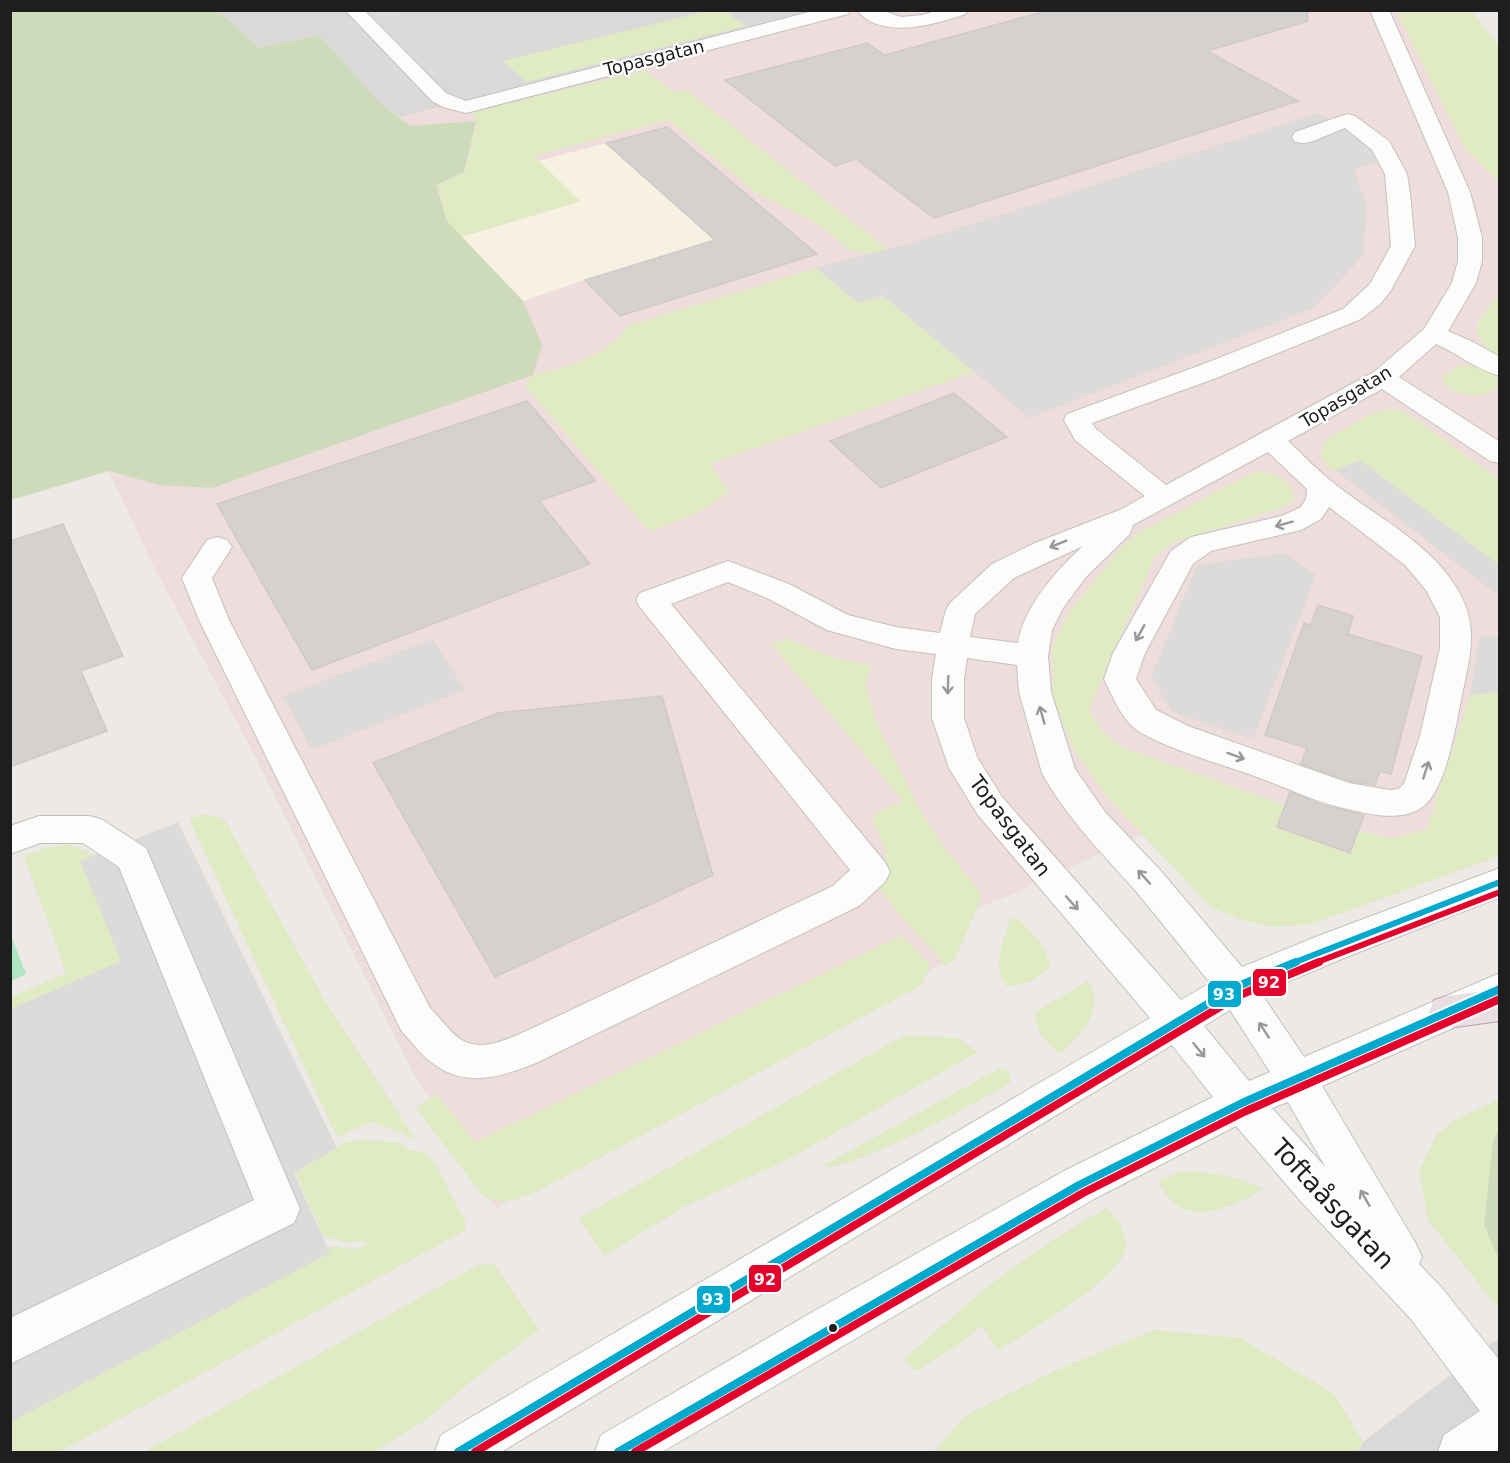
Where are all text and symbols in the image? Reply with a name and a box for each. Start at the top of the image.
street label: Topasgatan [601,35,706,80]
street label: Topasgatan [1295,361,1395,433]
one-way arrow [1274,518,1293,530]
one-way arrow [1049,539,1068,550]
one-way arrow [1134,624,1145,642]
one-way arrow [943,675,954,695]
one-way arrow [1036,706,1047,725]
one-way arrow [1226,751,1244,762]
one-way arrow [1421,761,1432,780]
street label: Topasgatan [964,770,1056,881]
one-way arrow [1137,870,1151,885]
one-way arrow [1065,895,1079,910]
line badge: 92 [1252,968,1287,997]
text: 92 [1258,973,1280,992]
line badge: 93 [1207,980,1242,1008]
text: 93 [1213,985,1235,1004]
one-way arrow [1258,1022,1270,1039]
one-way arrow [1193,1042,1206,1058]
street label: Toftaåsgatan [1264,1132,1401,1275]
one-way arrow [1359,1190,1371,1207]
line badge: 92 [748,1264,782,1293]
text: 92 [754,1270,776,1289]
line badge: 93 [696,1285,731,1314]
text: 93 [702,1290,724,1309]
unlabelled marker [827,1322,839,1334]

